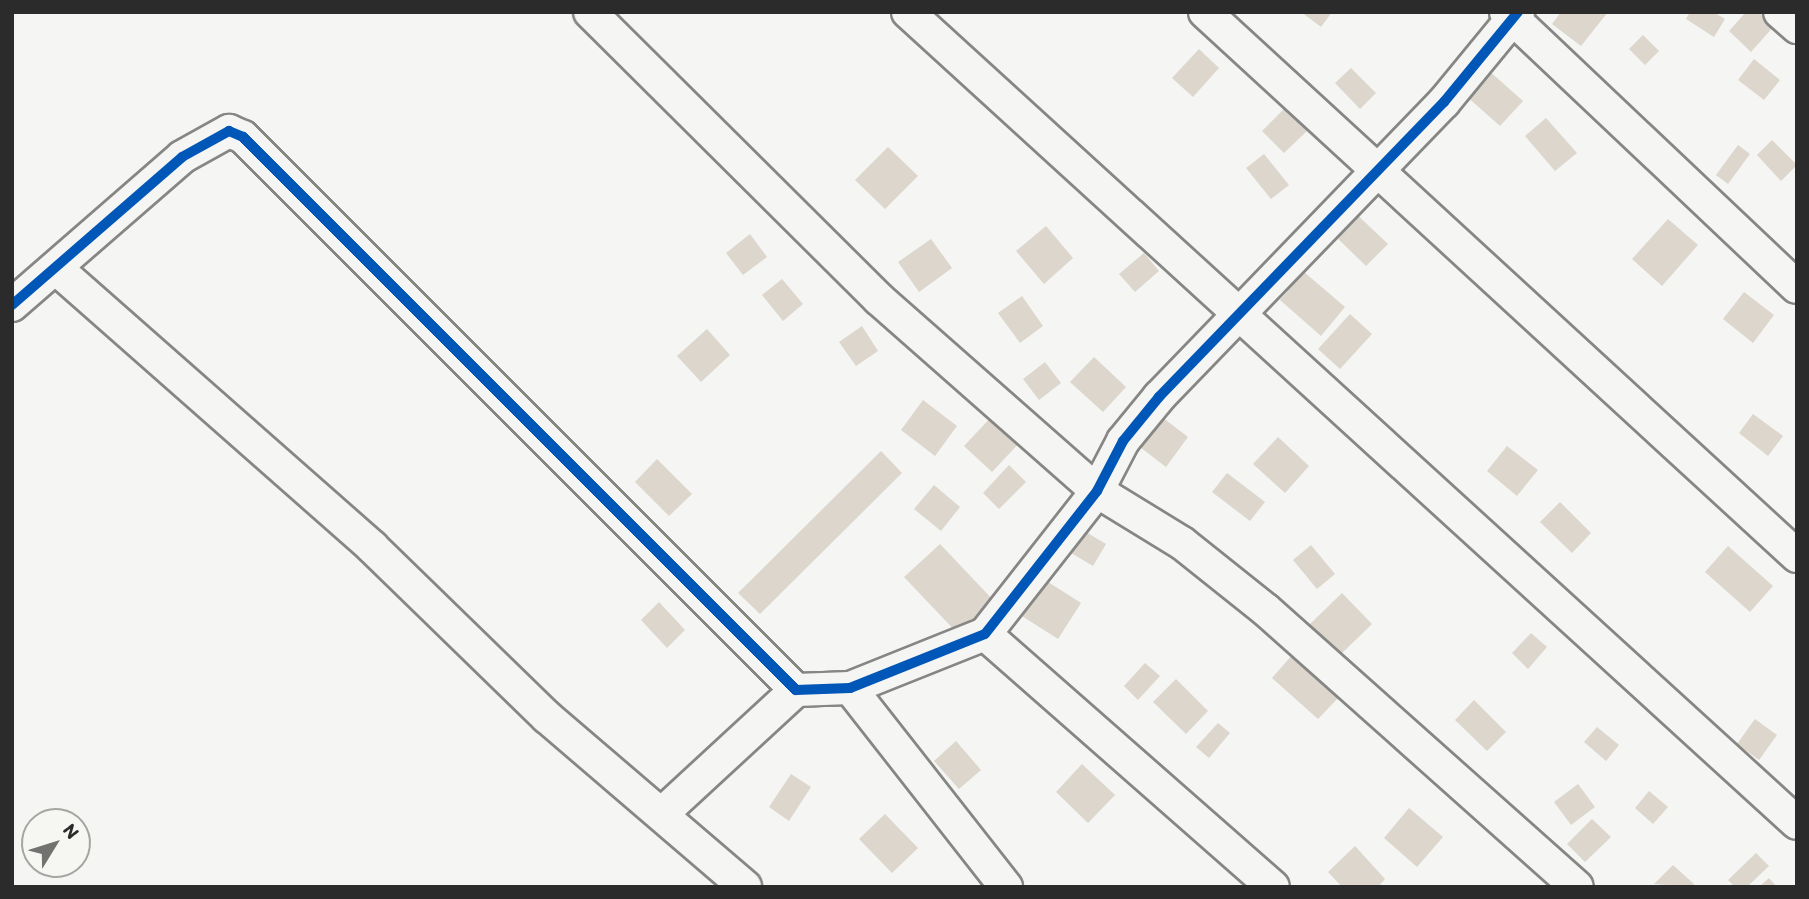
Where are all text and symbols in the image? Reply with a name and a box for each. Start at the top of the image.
north arrow [21,808,91,878]
text: N [58,819,84,843]

